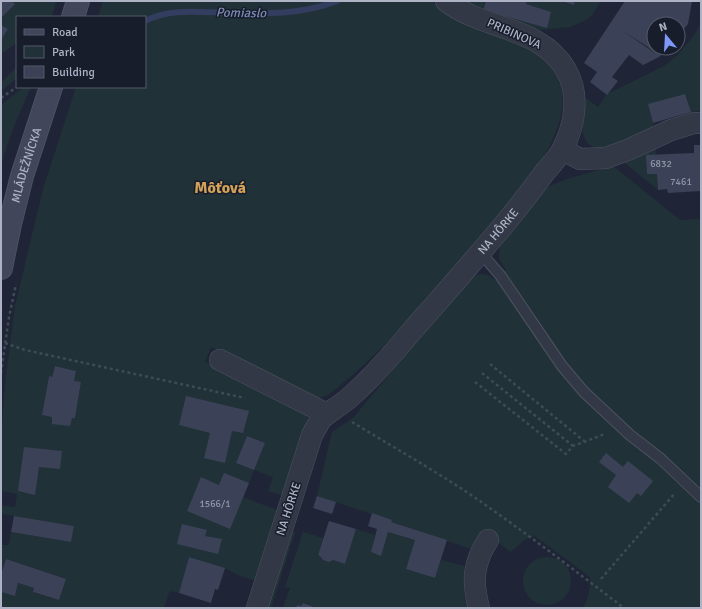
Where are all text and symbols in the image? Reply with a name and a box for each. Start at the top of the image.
water label: Pomiaslo [216,5,268,21]
street label: PRIBINOVA [485,15,544,53]
legend [16,16,146,88]
north arrow [646,16,686,56]
text: N [657,20,669,34]
text: Road [52,25,78,40]
text: Park [52,45,75,60]
text: Building [52,65,95,80]
street label: MLÁDEŽNÍCKA [8,125,45,204]
house number: 6832 [650,158,672,170]
house number: 7461 [670,176,692,188]
district label: Môťová [194,178,246,198]
street label: NA HÔRKE [475,205,522,257]
street label: NA HÔRKE [273,480,305,538]
house number: 1566/1 [199,498,231,510]

